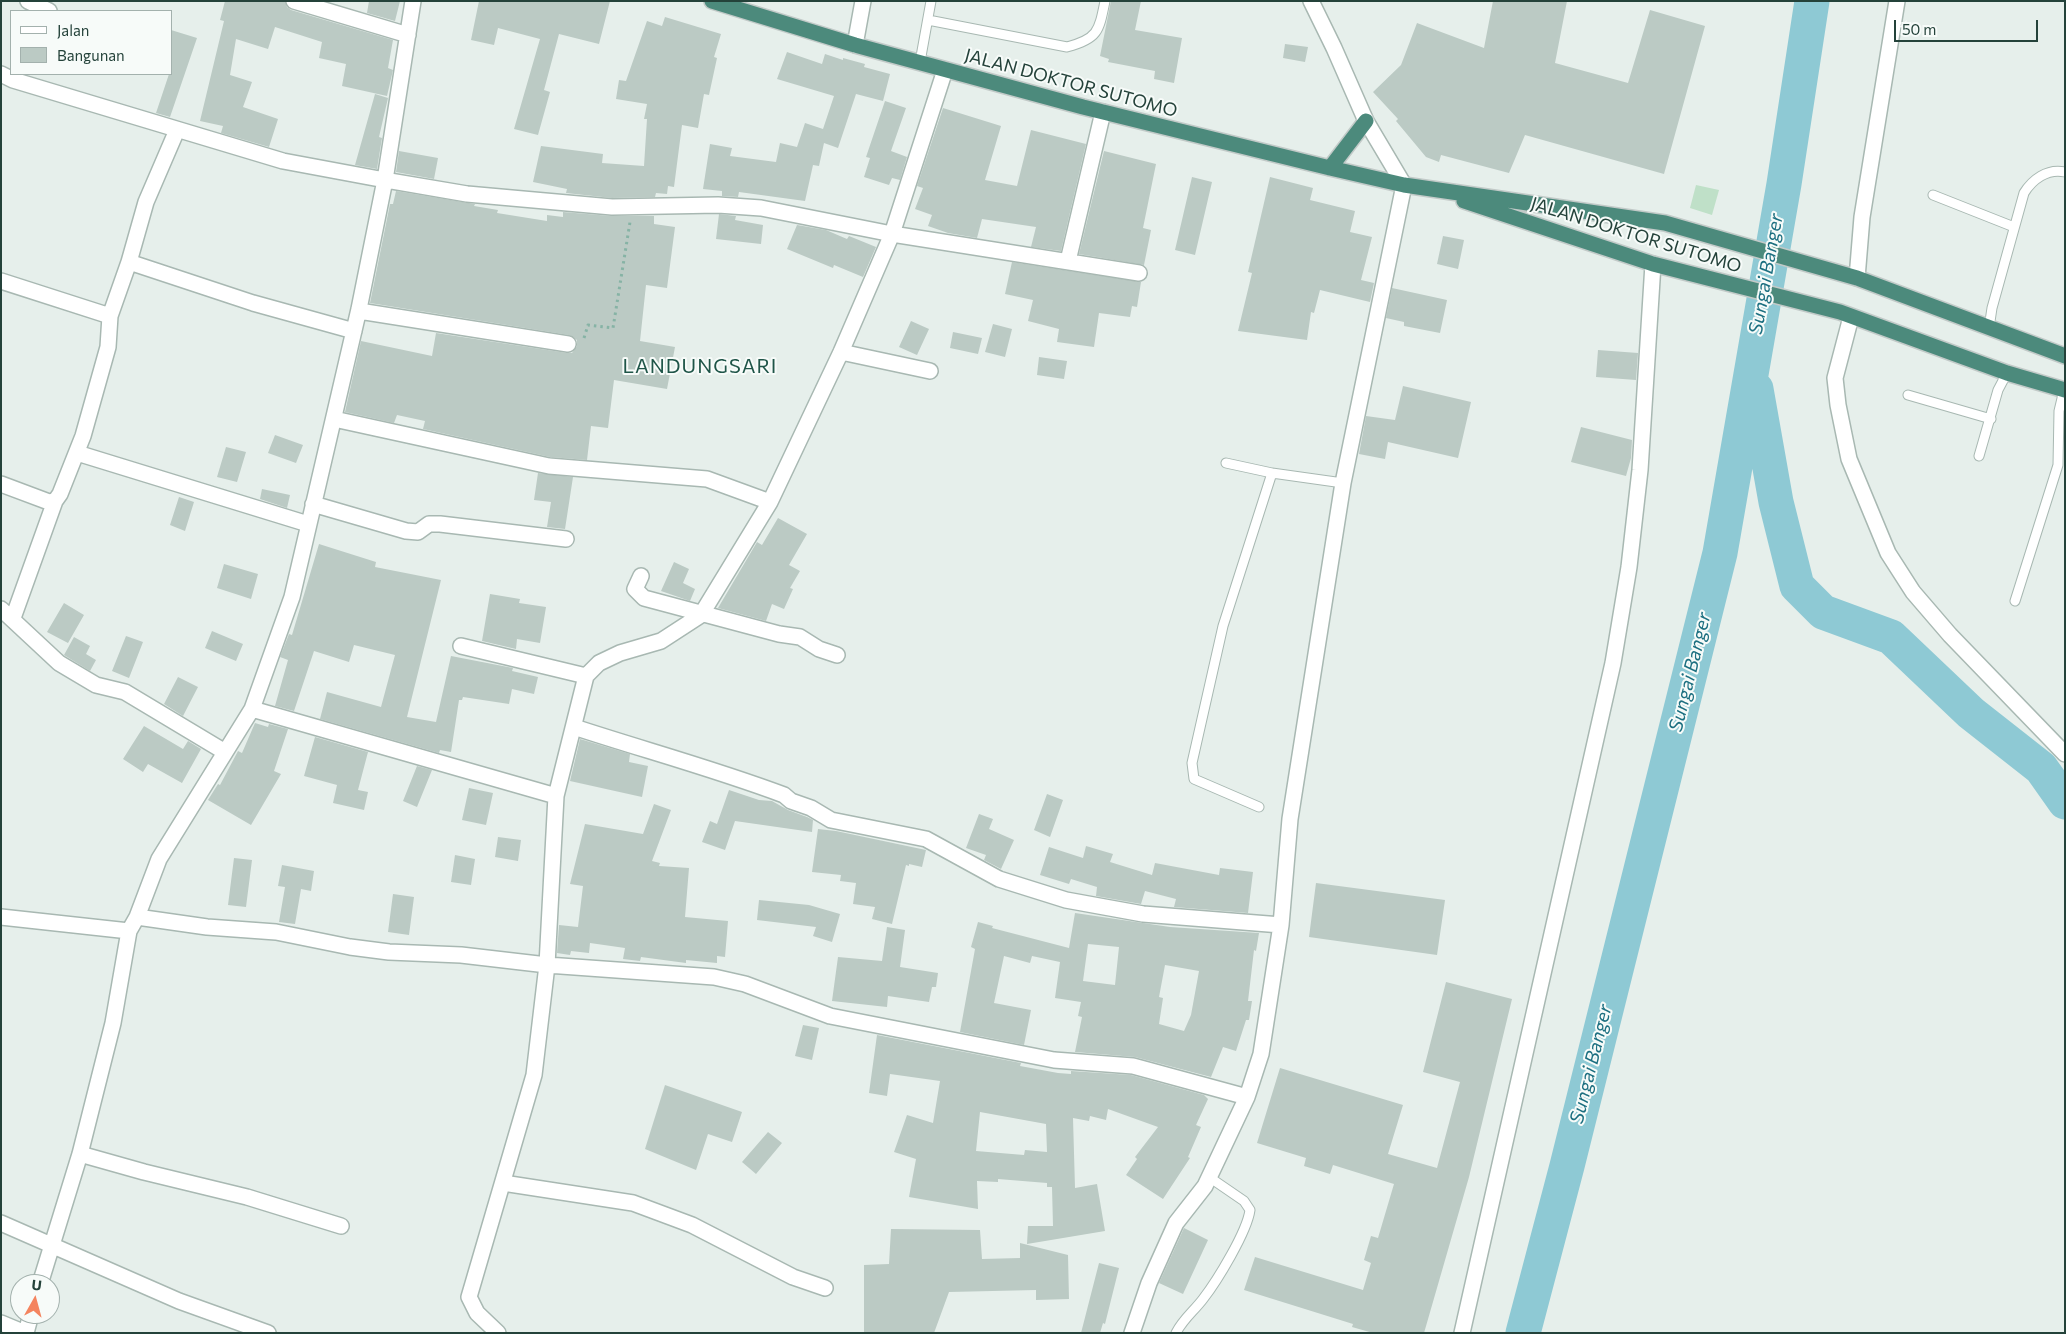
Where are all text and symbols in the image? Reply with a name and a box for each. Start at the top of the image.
legend [10,10,172,75]
scale bar [1896,10,2040,42]
text: 50 m [1902,20,1936,38]
text: Jalan [57,21,89,39]
street label: JALAN DOKTOR SUTOMO [962,44,1180,122]
text: Bangunan [57,46,125,64]
street label: JALAN DOKTOR SUTOMO [1528,193,1744,277]
water label: Sungai Banger [1744,212,1788,336]
district label: LANDUNGSARI [621,354,779,378]
water label: Sungai Banger [1664,610,1716,734]
water label: Sungai Banger [1565,1002,1617,1126]
north arrow [10,1274,60,1324]
text: U [31,1276,43,1294]

